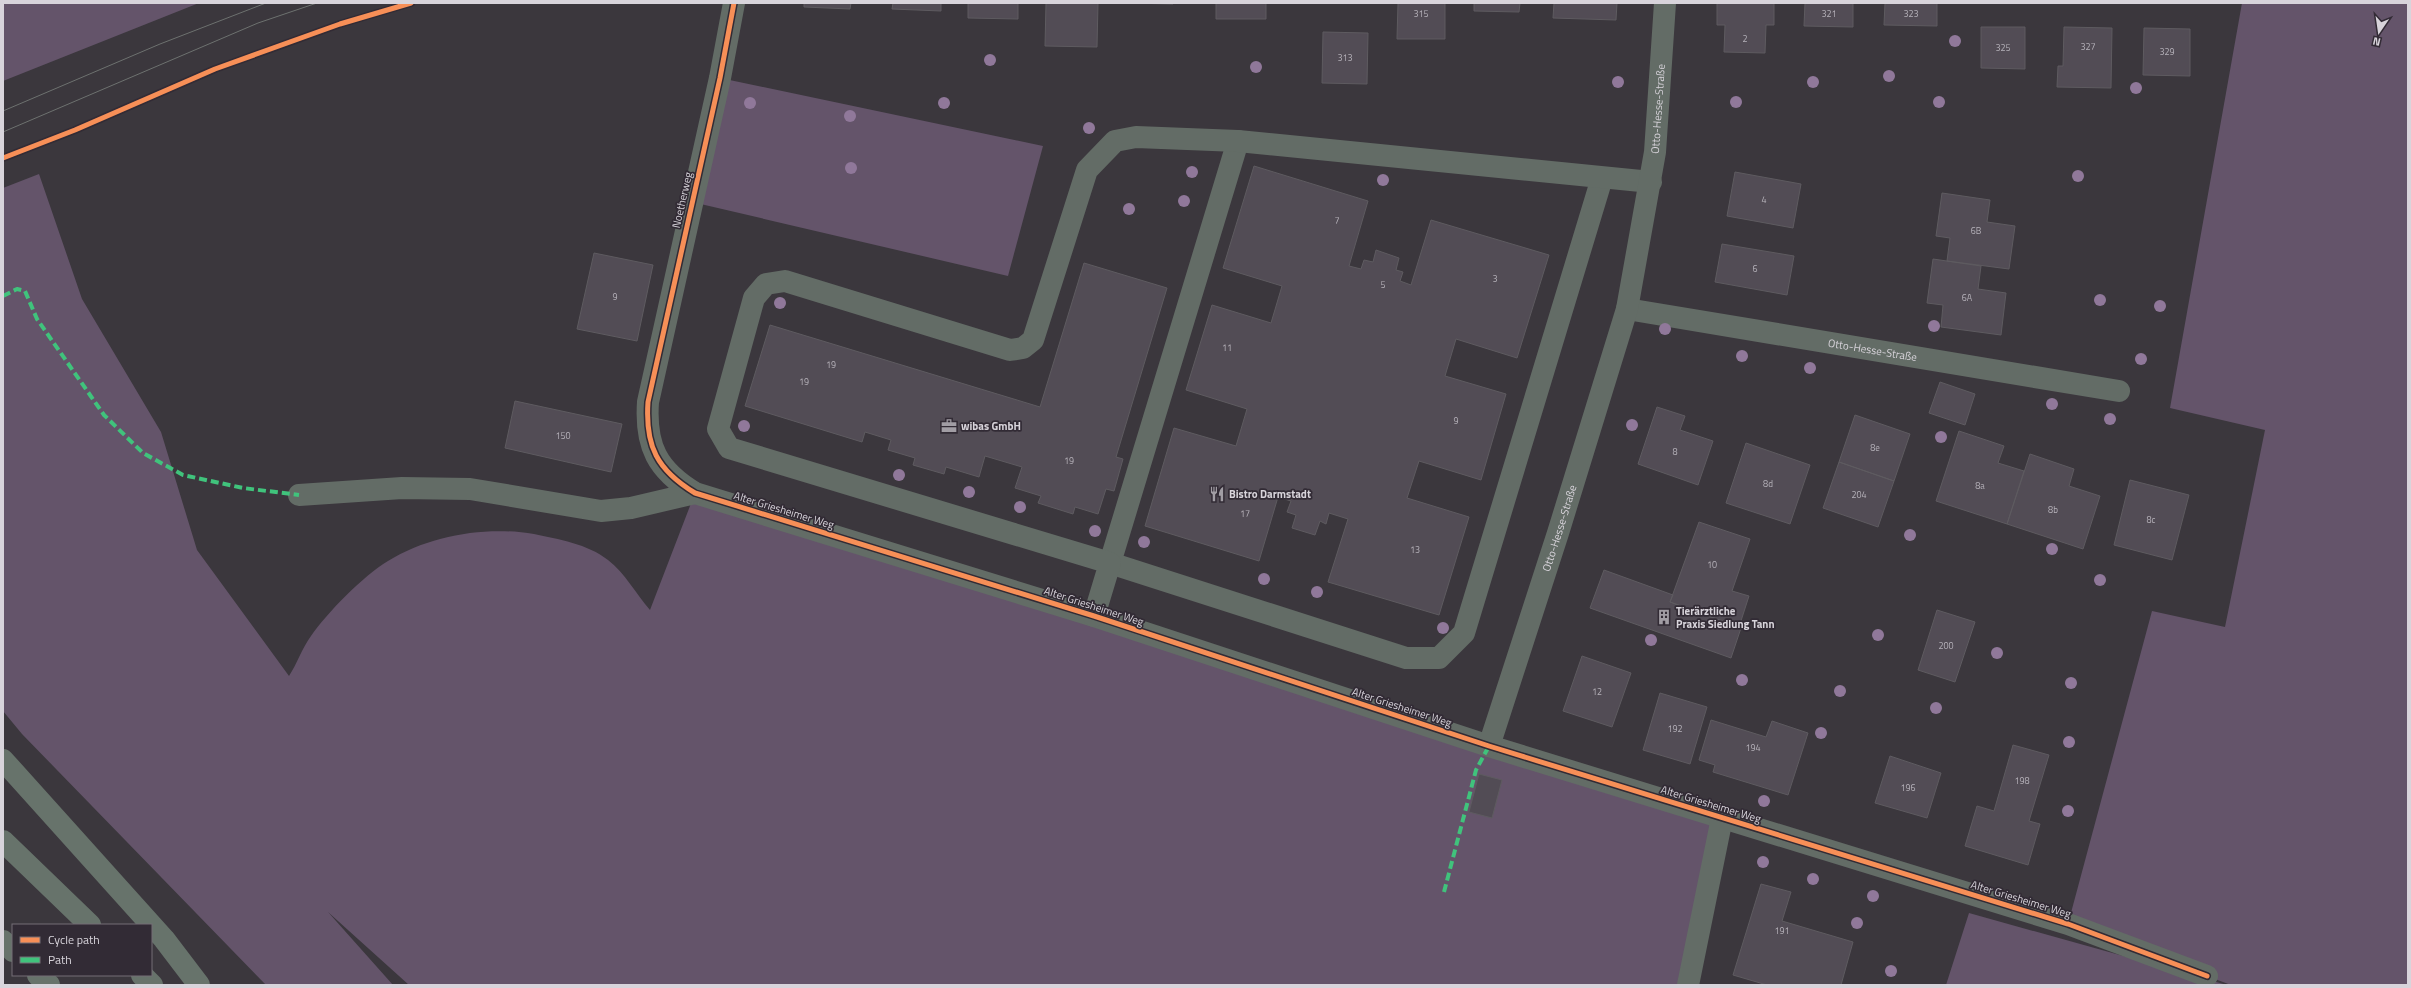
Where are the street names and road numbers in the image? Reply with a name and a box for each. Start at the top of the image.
street label: Otto-Hesse-Straße [1647,63,1669,154]
street label: Noetherweg [668,170,696,230]
street label: Otto-Hesse-Straße [1827,335,1919,365]
street label: Otto-Hesse-Straße [1538,482,1581,573]
street label: Alter Griesheimer Weg [732,487,836,533]
street label: Alter Griesheimer Weg [1042,582,1146,630]
street label: Alter Griesheimer Weg [1350,683,1454,731]
street label: Alter Griesheimer Weg [1659,781,1763,827]
street label: Alter Griesheimer Weg [1969,876,2073,922]

